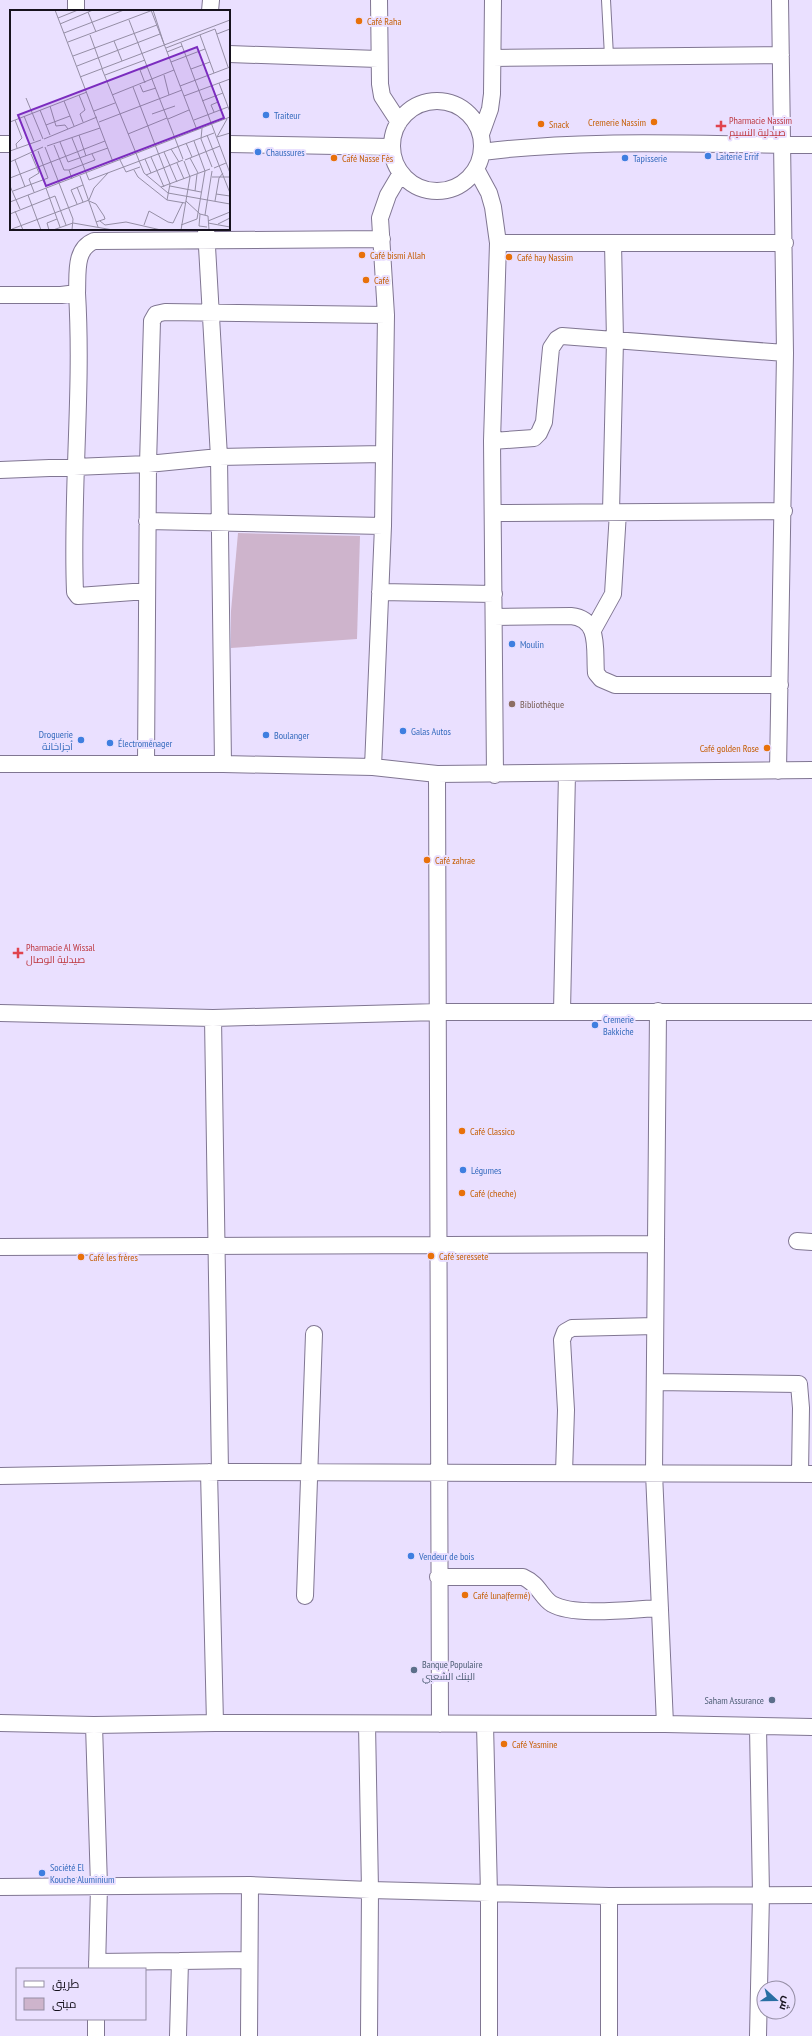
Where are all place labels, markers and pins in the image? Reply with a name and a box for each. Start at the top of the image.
place label: Café Raha [367,15,401,28]
marker: Café Raha [354,16,364,26]
place label: Traiteur [274,109,301,122]
marker: Traiteur [261,110,271,120]
place label: Pharmacie Nassim صيدلية النسيم [729,114,792,140]
place label: Cremerie Nassim [588,116,646,129]
marker: Cremerie Nassim [649,117,659,127]
place label: Snack [549,118,569,131]
marker: Snack [536,119,546,129]
marker: Pharmacie Nassim صيدلية النسيم [716,121,726,131]
place label: Chaussures [266,146,305,159]
marker: Chaussures [253,147,263,157]
place label: Laiterie Errif [716,150,759,163]
marker: Laiterie Errif [703,151,713,161]
place label: Café Nasse Fès [342,152,394,165]
place label: Tapisserie [633,152,667,165]
marker: Café Nasse Fès [329,153,339,163]
marker: Tapisserie [620,153,630,163]
place label: Café bismi Allah [370,249,425,262]
marker: Café bismi Allah [357,250,367,260]
place label: Café hay Nassim [517,251,573,264]
marker: Café hay Nassim [504,252,514,262]
place label: Café [374,274,389,287]
marker: Café [361,275,371,285]
place label: Moulin [520,638,544,651]
marker: Moulin [507,639,517,649]
place label: Bibliothèque [520,698,564,711]
marker: Bibliothèque [507,699,517,709]
place label: Galas Autos [411,725,452,738]
marker: Galas Autos [398,726,408,736]
place label: Droguerie أجزاخانة [39,728,73,753]
place label: Boulanger [274,729,310,742]
marker: Boulanger [261,730,271,740]
marker: Droguerie أجزاخانة [76,735,86,745]
place label: Électroménager [118,737,173,750]
marker: Électroménager [105,738,115,748]
place label: Café golden Rose [700,742,759,755]
marker: Café golden Rose [762,743,772,753]
place label: Café zahrae [435,854,475,867]
marker: Café zahrae [422,855,432,865]
place label: Pharmacie Al Wissal صيدلية الوصال [26,941,96,966]
marker: Pharmacie Al Wissal صيدلية الوصال [13,948,23,958]
place label: Cremerie Bakkiche [603,1013,634,1038]
marker: Cremerie Bakkiche [590,1020,600,1030]
place label: Café Classico [470,1125,515,1138]
marker: Café Classico [457,1126,467,1136]
place label: Légumes [471,1164,502,1177]
marker: Légumes [458,1165,468,1175]
place label: Café (cheche) [470,1187,517,1200]
marker: Café (cheche) [457,1188,467,1198]
place label: Café seressete [439,1250,488,1263]
place label: Café les frères [89,1251,138,1264]
marker: Café seressete [426,1251,436,1261]
marker: Café les frères [76,1252,86,1262]
place label: Vendeur de bois [418,1550,475,1563]
marker: Vendeur de bois [406,1551,416,1561]
place label: Café luna(fermé) [473,1589,531,1602]
marker: Café luna(fermé) [460,1590,470,1600]
place label: Banque Populaire البنك الشعبي [422,1658,483,1684]
marker: Banque Populaire البنك الشعبي [409,1665,419,1675]
place label: Saham Assurance [704,1694,764,1707]
marker: Saham Assurance [767,1695,777,1705]
place label: Café Yasmine [512,1738,558,1751]
marker: Café Yasmine [499,1739,509,1749]
place label: Société El Kouche Aluminium [50,1861,115,1886]
marker: Société El Kouche Aluminium [37,1868,47,1878]

